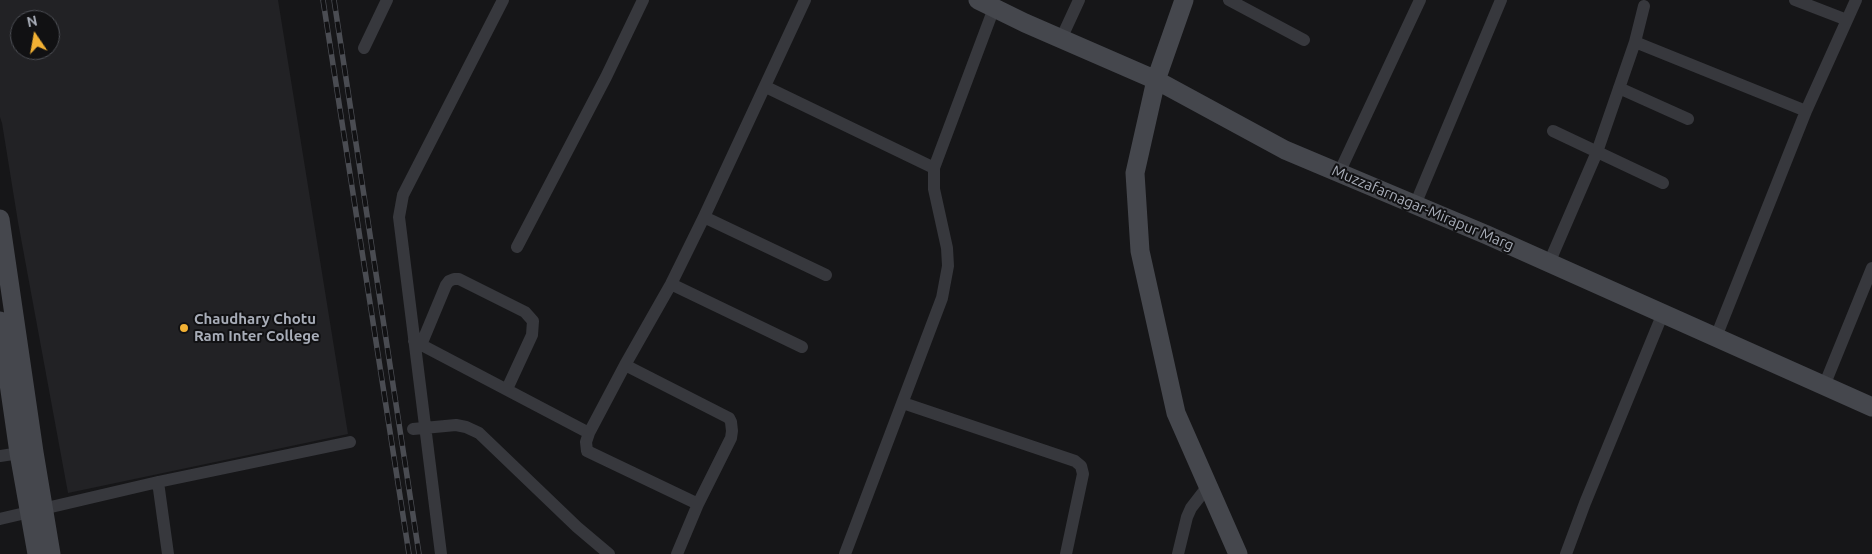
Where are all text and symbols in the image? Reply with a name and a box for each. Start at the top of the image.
north arrow [10,10,60,60]
text: N [25,12,39,30]
street label: Muzzafarnagar-Mirapur Marg [1329,161,1517,255]
place label: Chaudhary Chotu Ram Inter College [194,310,320,345]
marker: Chaudhary Chotu Ram Inter College [178,322,190,334]

